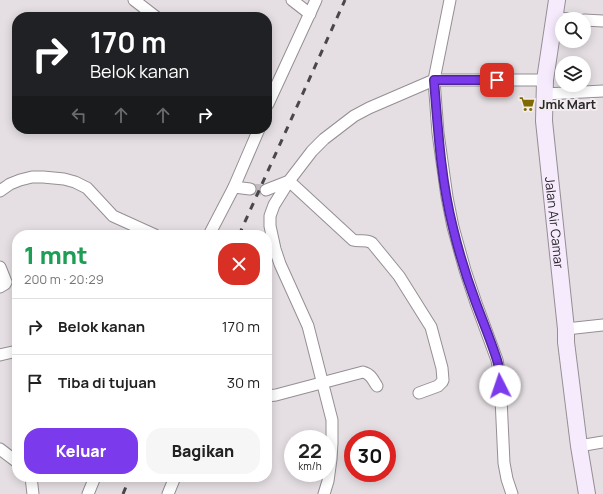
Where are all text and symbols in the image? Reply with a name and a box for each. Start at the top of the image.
map controls [555,12,591,92]
button: search [555,12,591,48]
text: 170 m [90,23,166,61]
icon: right [24,28,76,80]
button: layers [555,56,591,92]
text: Belok kanan [90,59,189,83]
pin [480,63,514,97]
icon: arrive [486,69,508,91]
supermarket icon: Jmk Mart [518,95,536,113]
place label: Jmk Mart [539,95,597,113]
icon: left [68,104,90,126]
icon: ahead [110,104,132,126]
icon: ahead [152,104,174,126]
icon: right [194,104,216,126]
street label: Jalan Air Camar [541,176,569,270]
text: 1 mnt [24,238,88,271]
button: close [218,243,260,285]
text: 200 m · 20:29 [24,270,104,288]
icon: right [24,316,46,338]
text: Belok kanan [58,316,145,337]
text: 170 m [222,316,260,337]
position arrow [479,365,521,407]
icon: arrive [24,372,46,394]
text: Tiba di tujuan [58,372,156,393]
text: 30 m [227,372,260,393]
button: Keluar [24,428,138,474]
button: Bagikan [146,428,260,474]
speed limit sign: 30 [344,430,396,482]
text: 22 [298,437,322,464]
text: km/h [298,459,322,473]

